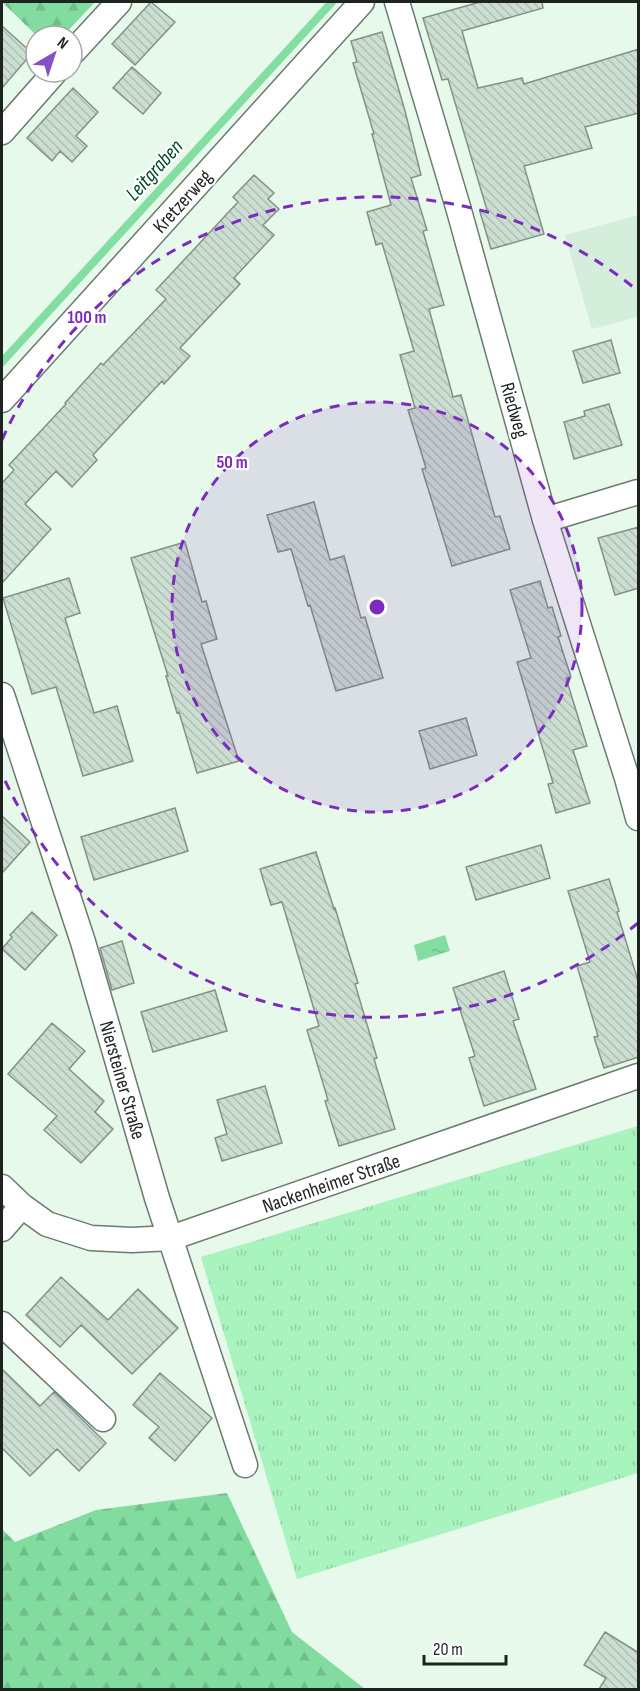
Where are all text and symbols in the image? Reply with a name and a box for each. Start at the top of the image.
north arrow [24,24,84,84]
text: N [53,33,72,54]
water label: Leitgraben [120,134,188,206]
street label: Kretzerweg [148,165,217,238]
text: 100 m [68,307,107,328]
street label: Riedweg [495,380,533,441]
text: 50 m [216,452,248,473]
centre of rings [367,597,387,617]
street label: Niersteiner Straße [94,1018,150,1142]
street label: Nackenheimer Straße [259,1149,403,1219]
scale bar [424,1628,506,1666]
text: 20 m [433,1639,463,1660]

